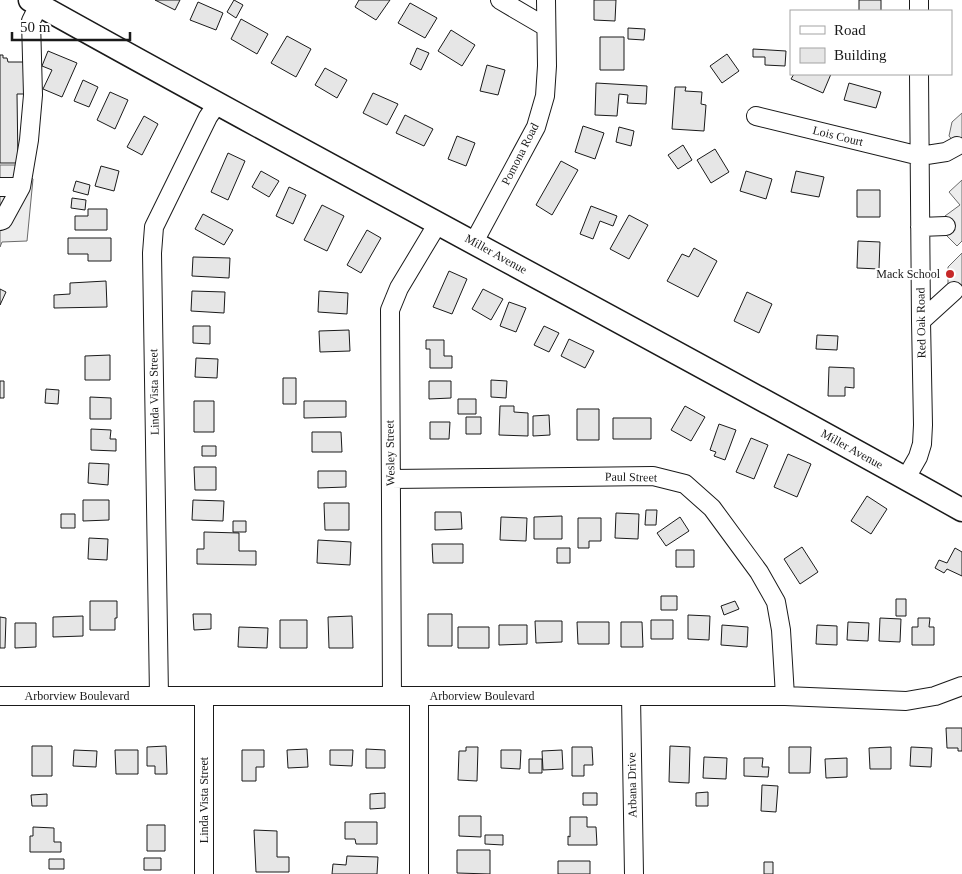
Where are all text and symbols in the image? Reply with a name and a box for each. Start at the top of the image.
scale bar [12,10,130,42]
legend [790,10,952,75]
text: 50 m [20,19,51,35]
text: Road [834,22,866,38]
text: Building [834,47,887,63]
street label: Pomona Road [498,121,542,187]
street label: Lois Court [811,123,865,149]
street label: Miller Avenue [463,231,529,277]
place label: Mack School [876,267,941,281]
marker: Mack School [944,268,956,280]
street label: Red Oak Road [913,288,929,358]
street label: Linda Vista Street [146,348,162,435]
street label: Wesley Street [382,419,398,486]
street label: Miller Avenue [819,426,885,472]
street label: Paul Street [605,470,658,484]
street label: Arborview Boulevard [25,689,129,703]
street label: Arborview Boulevard [430,689,534,703]
street label: Arbana Drive [624,752,640,818]
street label: Linda Vista Street [197,756,211,843]

